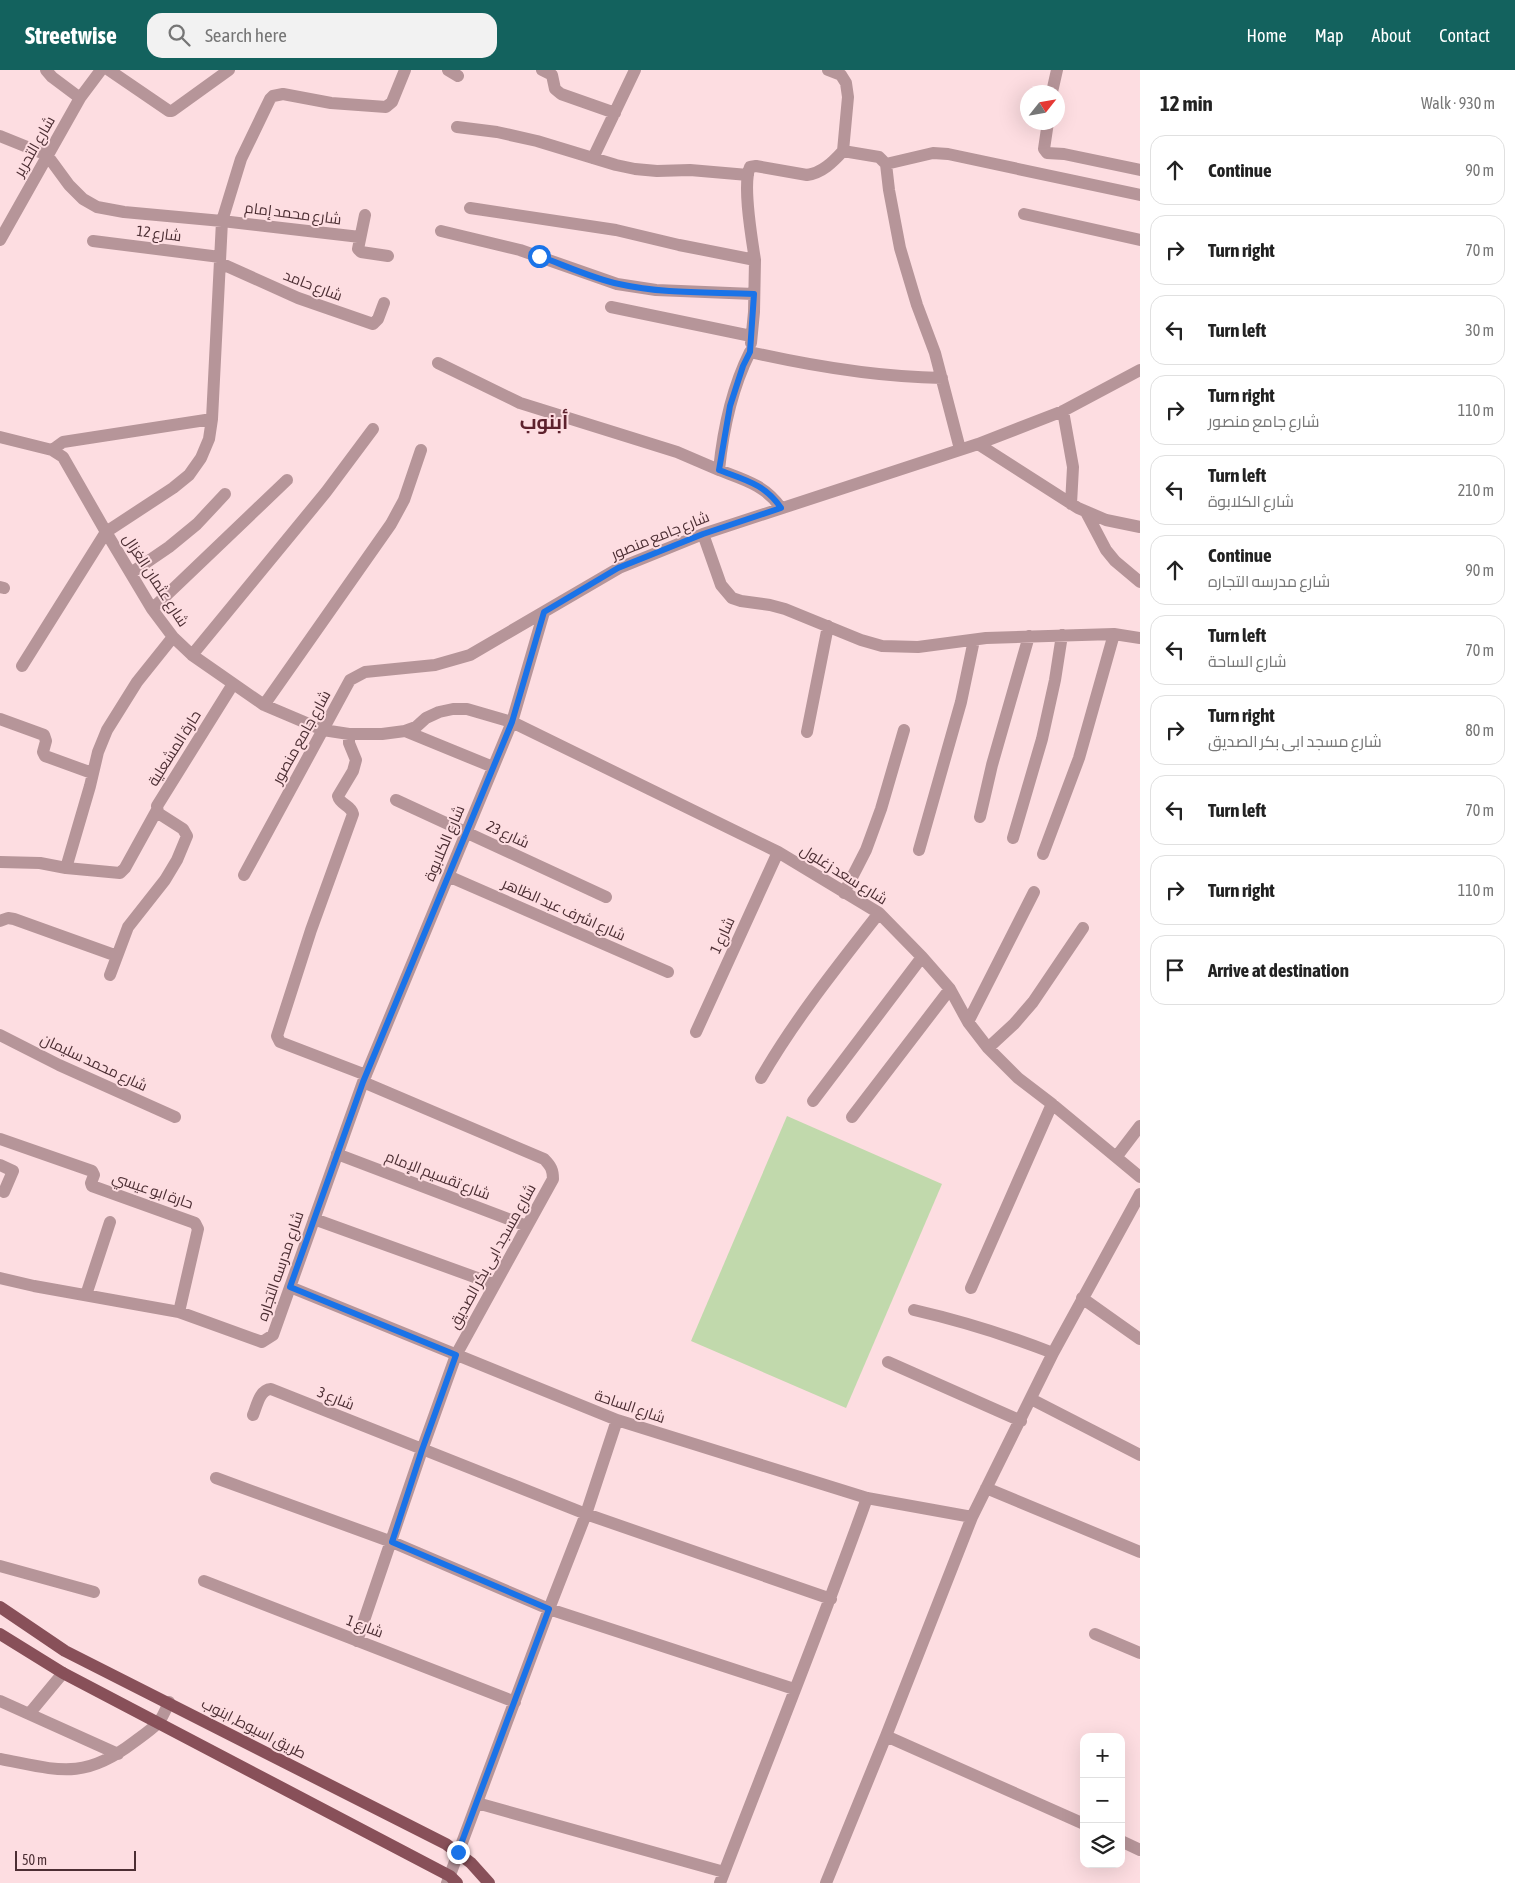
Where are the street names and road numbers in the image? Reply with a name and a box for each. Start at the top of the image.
street label: شارع التحرير [9,113,61,182]
street label: شارع محمد إمام [243,199,342,230]
street label: شارع 12 [135,222,182,247]
street label: شارع حامد [280,266,345,307]
street label: شارع جامع منصور [607,508,713,566]
street label: شارع عثمان الغزال [117,530,192,631]
street label: شارع جامع منصور [268,687,336,789]
street label: حارة المشعلية [144,707,205,789]
street label: شارع الكلابوة [420,803,470,885]
street label: شارع 23 [483,817,532,854]
street label: شارع سعد زغلول [796,840,891,910]
street label: شارع اشرف عبد الظاهر [498,874,628,947]
street label: شارع 1 [706,914,740,957]
street label: شارع محمد سليمان [37,1030,150,1097]
street label: شارع تقسيم الإمام [382,1147,493,1206]
street label: حارة ابو عيسي [109,1168,196,1216]
street label: شارع مسجد ابى بكر الصديق [445,1181,542,1333]
street label: شارع مدرسه التجاره [253,1209,310,1324]
street label: شارع 3 [314,1383,357,1416]
street label: شارع الساحة [591,1386,668,1429]
street label: شارع 1 [343,1611,386,1644]
street label: طريق اسيوط, ابنوب [198,1694,309,1763]

